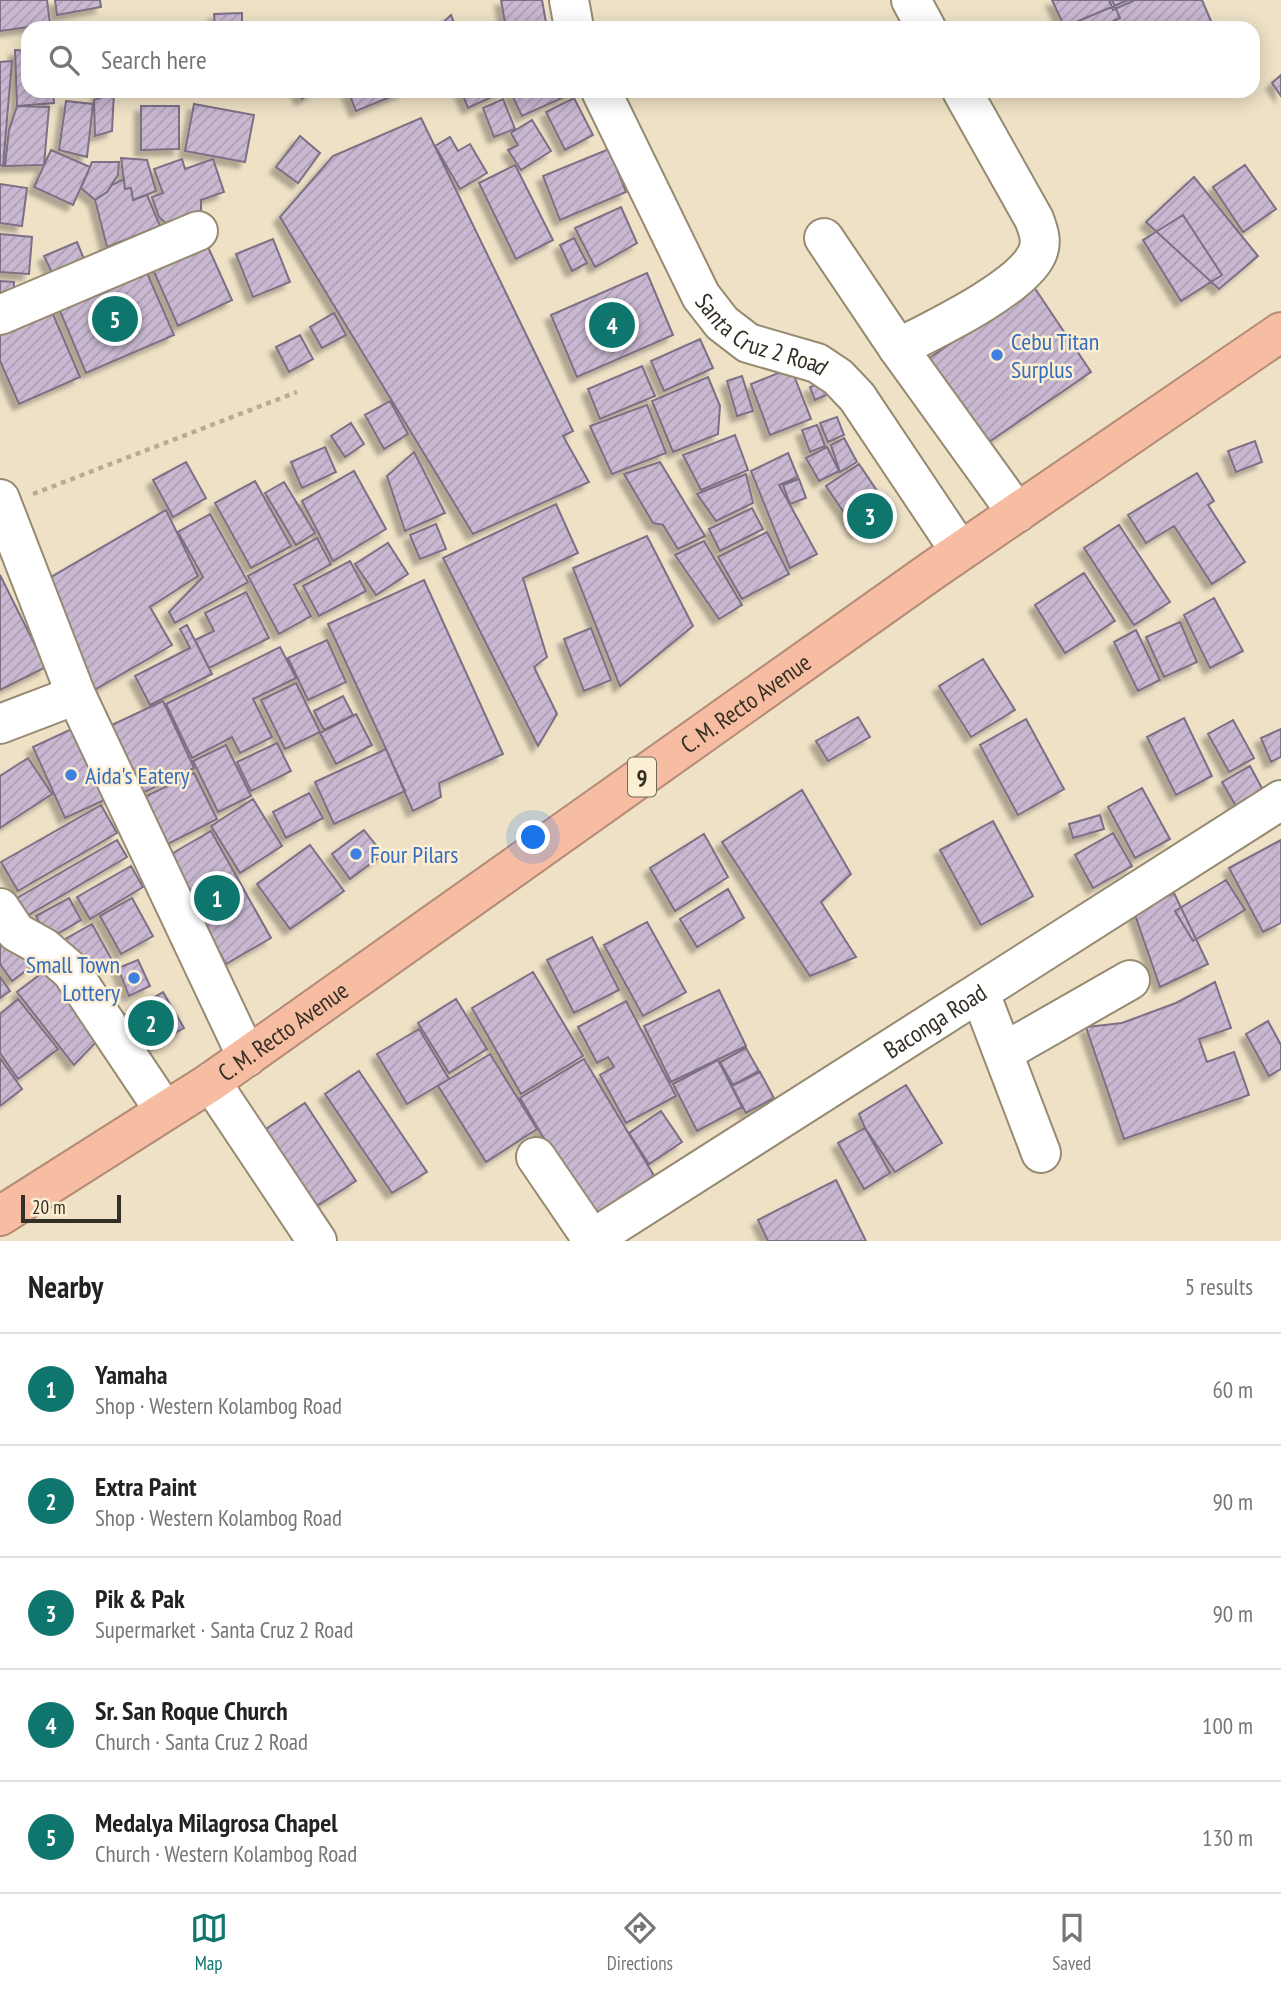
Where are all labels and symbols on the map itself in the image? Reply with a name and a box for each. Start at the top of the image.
street label: Santa Cruz 2 Road [689,287,835,382]
pin: 5 [92,293,138,345]
pin: 4 [589,299,635,351]
place label: Cebu Titan Surplus [1011,326,1099,385]
marker: Cebu Titan Surplus [989,347,1005,363]
pin: 3 [847,490,893,542]
street label: C. M. Recto Avenue [674,646,817,760]
road number: 9 [628,758,656,796]
place label: Aida's Eatery [85,760,189,791]
marker: Aida's Eatery [63,767,79,783]
your location [516,820,550,854]
place label: Four Pilars [370,839,458,870]
marker: Four Pilars [348,846,364,862]
pin: 1 [194,872,240,924]
place label: Small Town Lottery [26,949,120,1008]
marker: Small Town Lottery [126,970,142,986]
street label: C. M. Recto Avenue [212,974,354,1088]
street label: Baconga Road [877,976,992,1065]
pin: 2 [128,997,174,1049]
scale bar [21,1192,121,1224]

